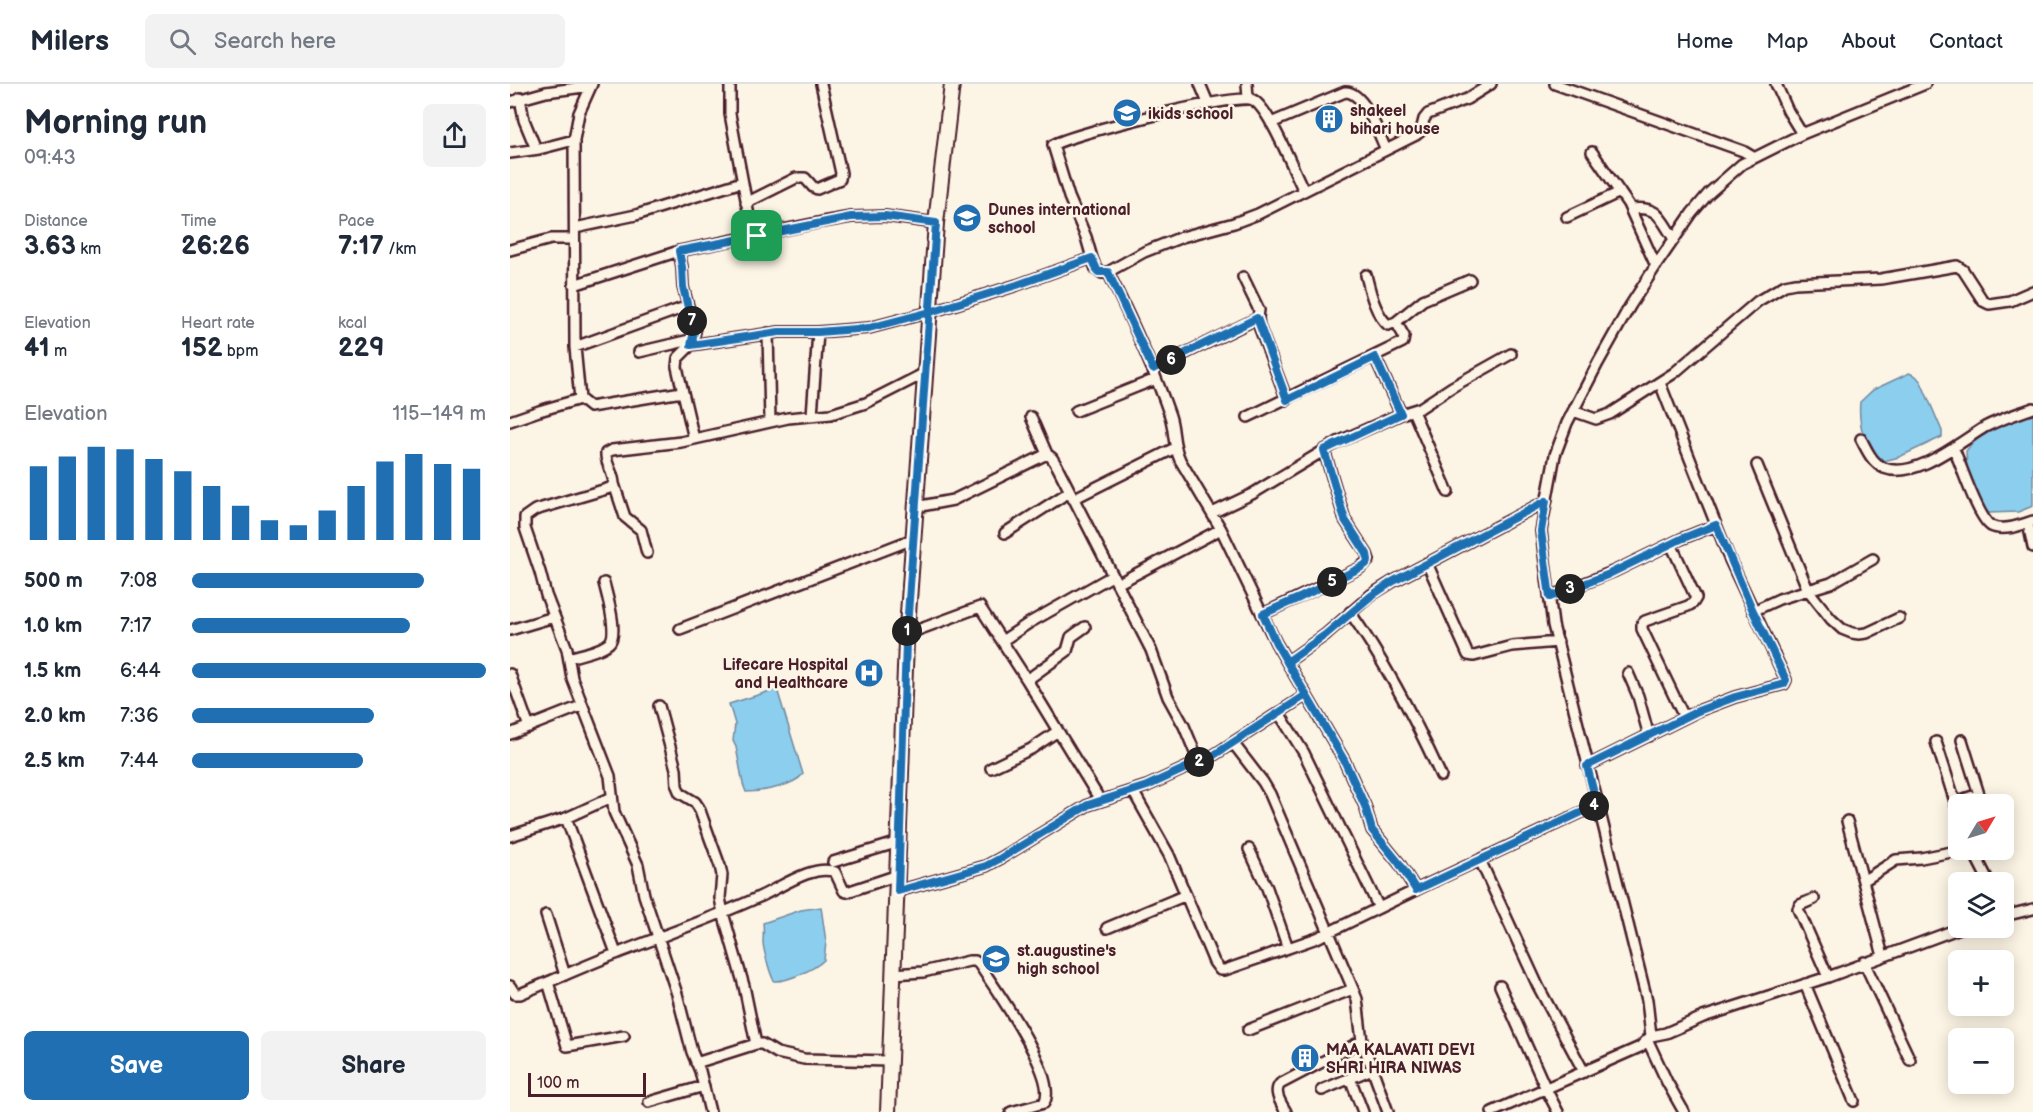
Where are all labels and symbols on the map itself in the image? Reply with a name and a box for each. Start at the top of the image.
school or university icon: ikids school [1111,97,1143,129]
place label: shakeel bihari house [1350,102,1440,139]
building icon: shakeel bihari house [1313,103,1345,135]
place label: ikids school [1148,105,1233,124]
place label: Dunes international school [988,201,1131,238]
school or university icon: Dunes international school [951,202,983,234]
pin [731,210,782,261]
pin: 7 [677,306,707,336]
pin: 6 [1156,345,1186,375]
pin: 5 [1317,567,1347,597]
pin: 3 [1555,574,1585,604]
pin: 1 [892,616,922,646]
place label: Lifecare Hospital and Healthcare [722,656,848,693]
hospital icon: Lifecare Hospital and Healthcare [853,657,885,689]
pin: 2 [1184,747,1214,777]
pin: 4 [1579,791,1609,821]
north arrow [1948,794,2014,860]
place label: st.augustine's high school [1017,942,1116,979]
school or university icon: st.augustine's high school [980,943,1012,975]
place label: MAA KALAVATI DEVI SHRI HIRA NIWAS [1326,1041,1475,1078]
building icon: MAA KALAVATI DEVI SHRI HIRA NIWAS [1289,1042,1321,1074]
scale bar [528,1070,646,1098]

